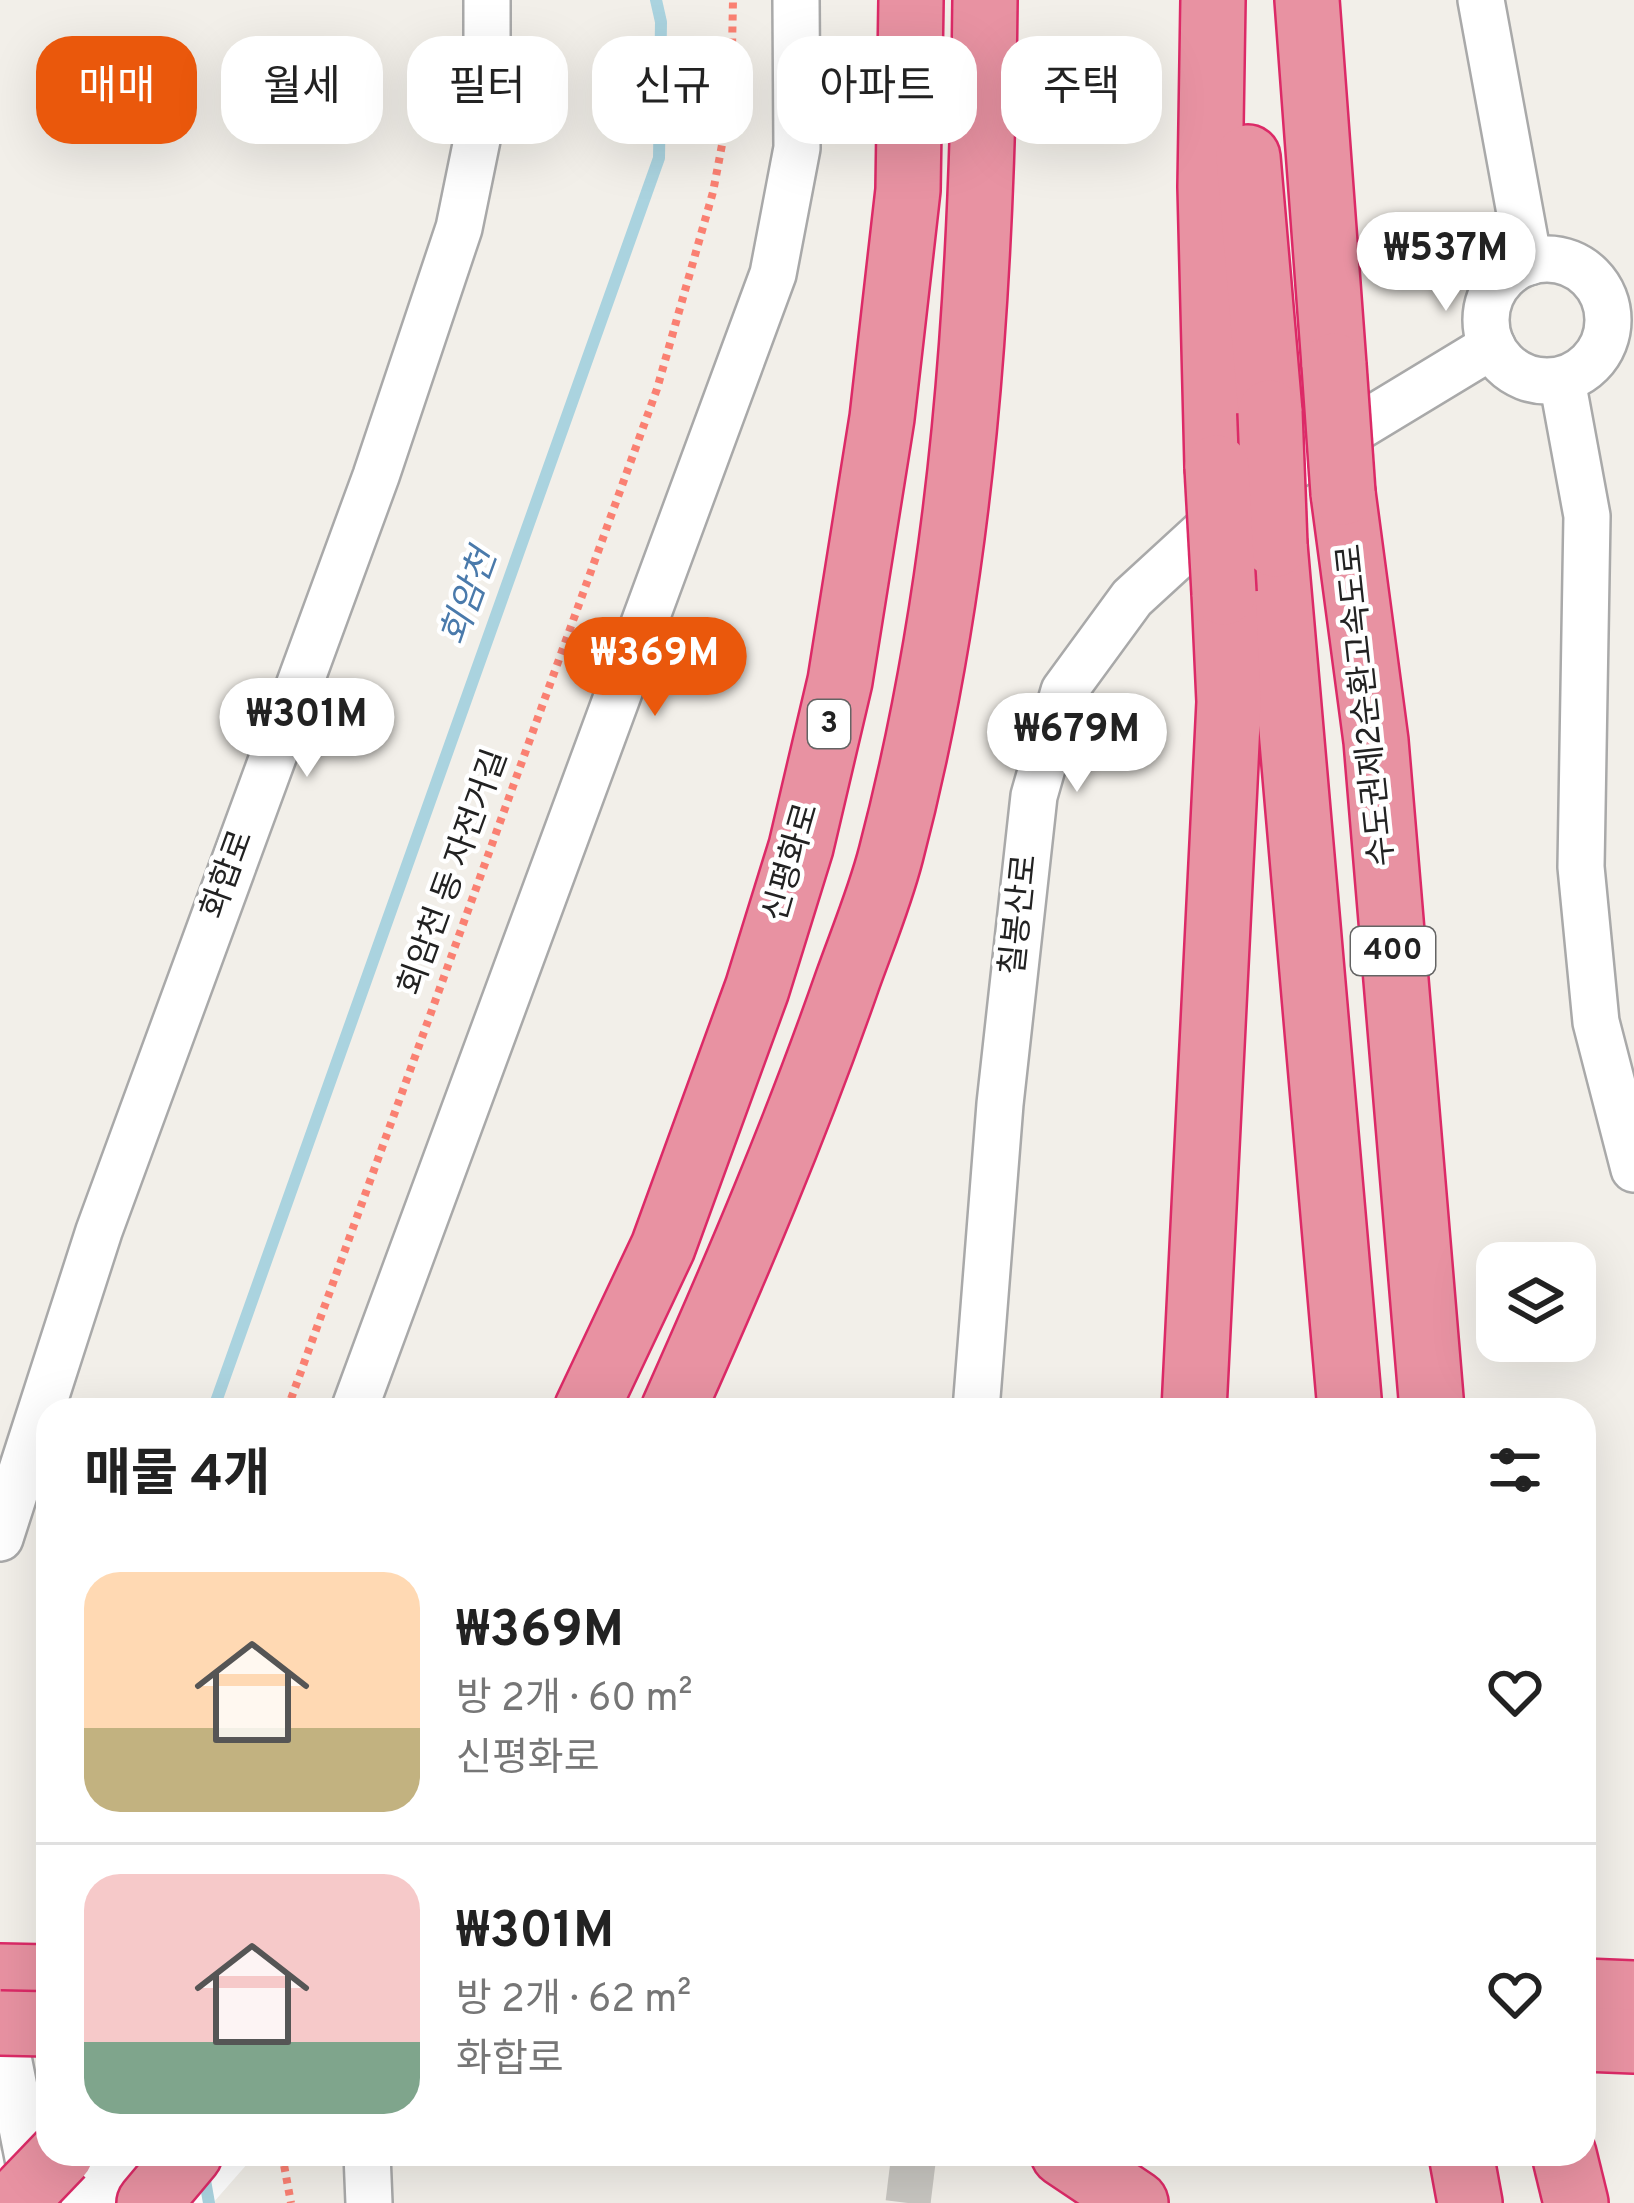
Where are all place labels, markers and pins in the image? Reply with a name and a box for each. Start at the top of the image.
pin: ₩537M [1362,212,1530,314]
pin: ₩369M [571,617,739,719]
pin: ₩301M [223,678,391,780]
pin: ₩679M [993,693,1161,795]

